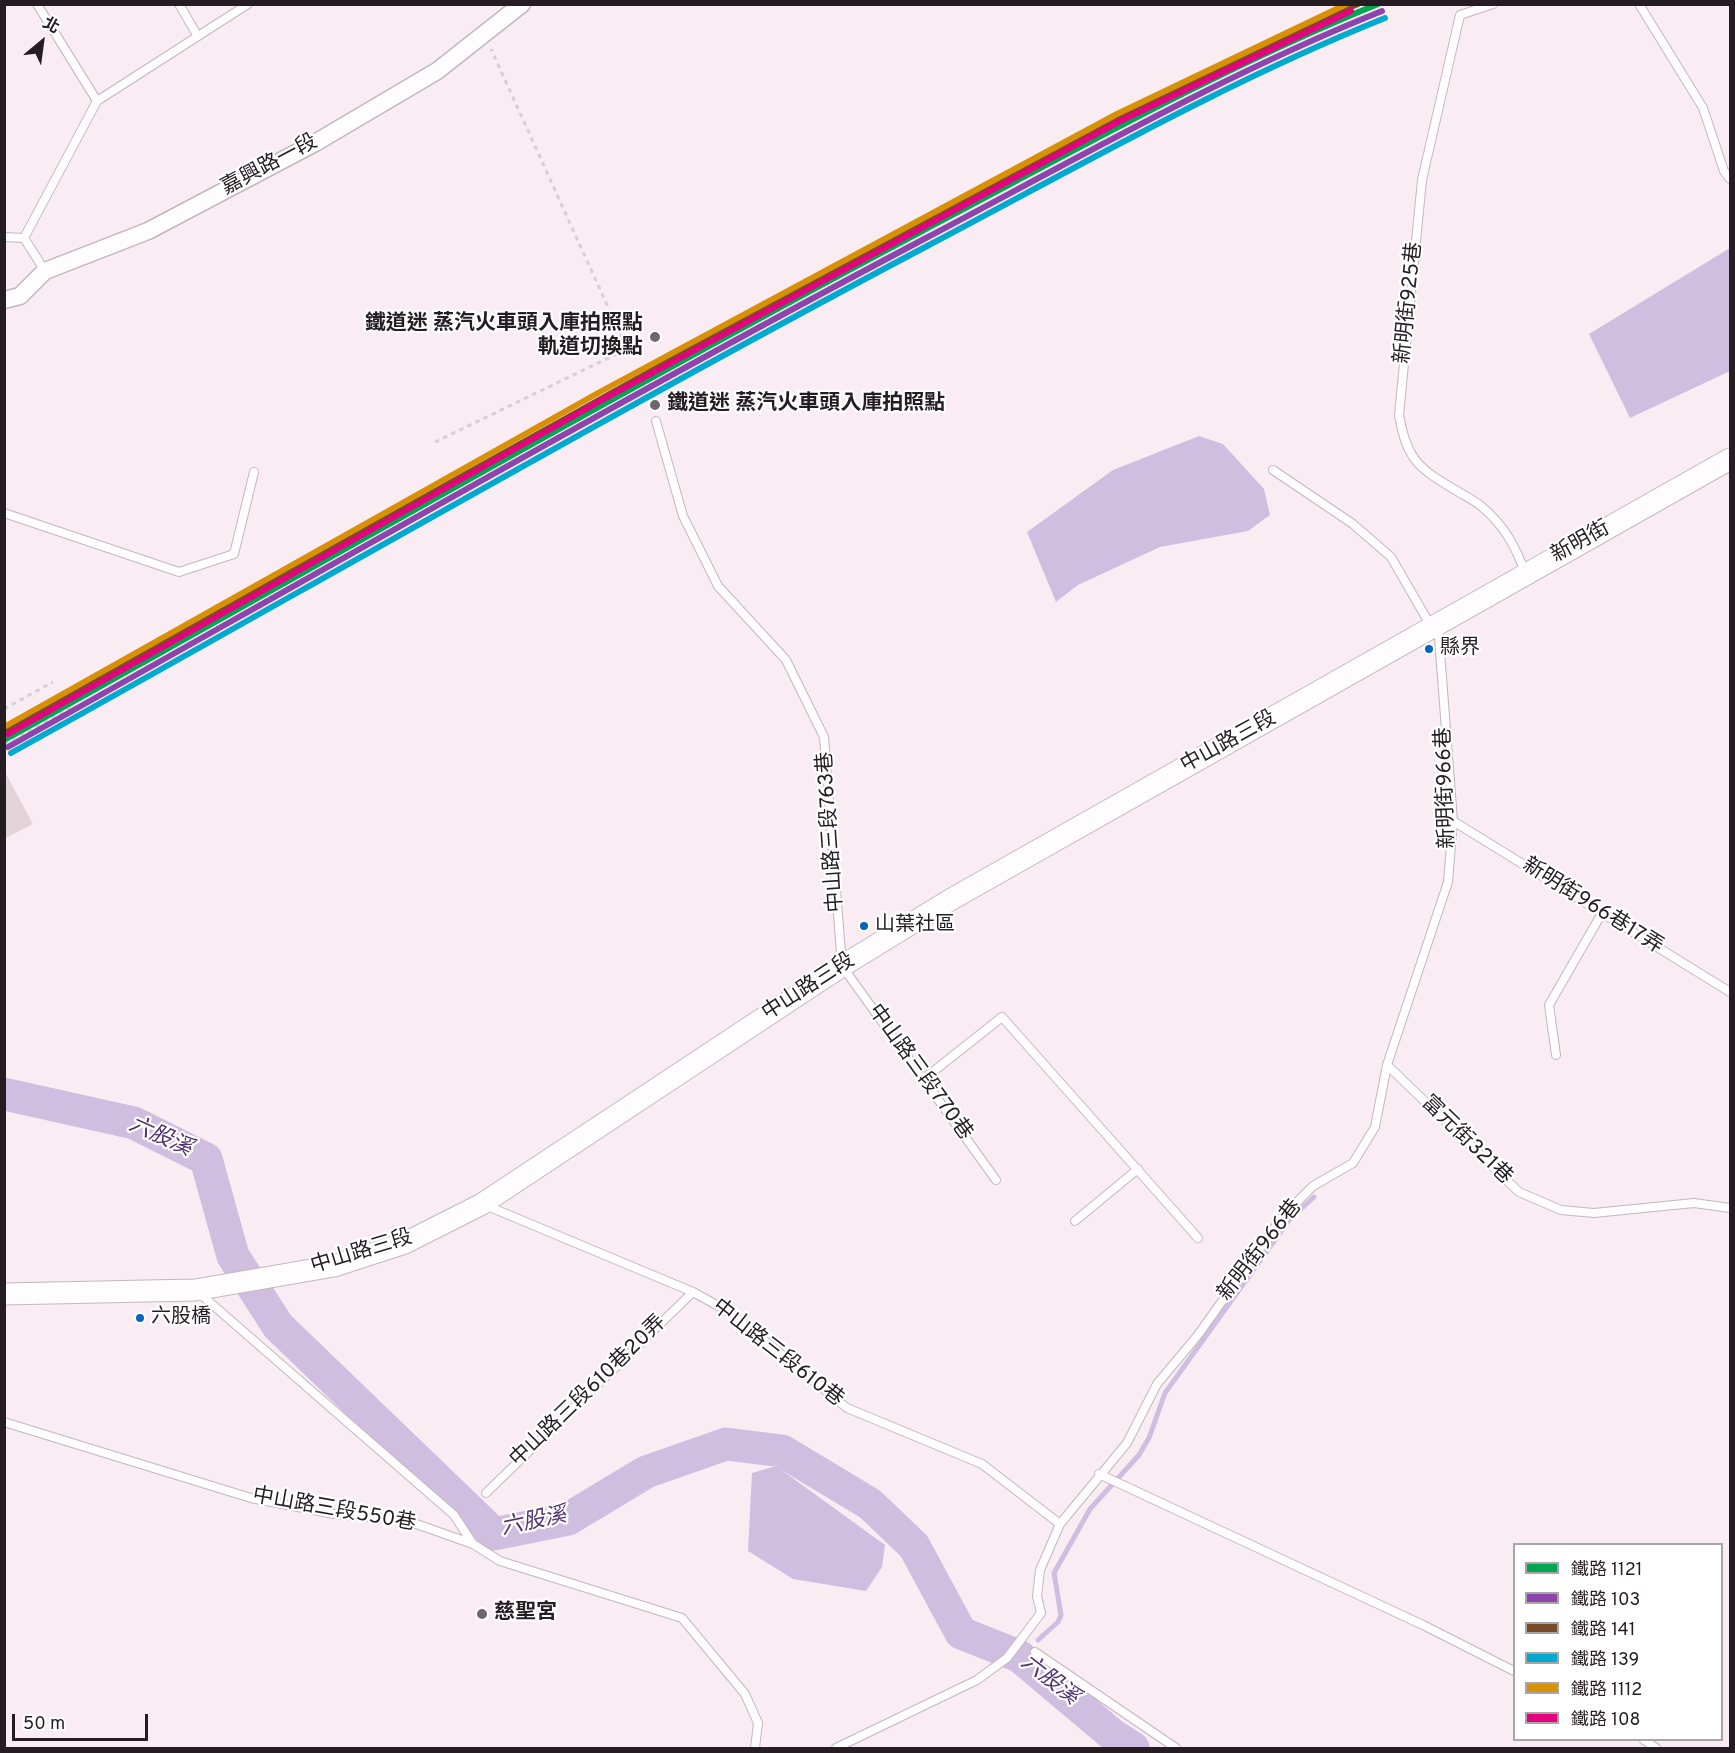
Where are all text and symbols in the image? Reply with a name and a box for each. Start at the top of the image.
north arrow [12,12,72,72]
text: 北 [39,14,63,39]
street label: 嘉興路一段 [218,130,322,202]
street label: 新明街925巷 [1391,241,1429,365]
place label: 鐵道迷 蒸汽火車頭入庫拍照點 軌道切換點 [365,312,643,362]
marker: 鐵道迷 蒸汽火車頭入庫拍照點 軌道切換點 [648,330,662,344]
place label: 鐵道迷 蒸汽火車頭入庫拍照點 [667,392,945,418]
marker: 鐵道迷 蒸汽火車頭入庫拍照點 [648,398,662,412]
street label: 新明街 [1547,517,1615,569]
place label: 縣界 [1440,637,1480,661]
marker: 縣界 [1423,643,1435,655]
street label: 中山路三段 [1177,707,1281,779]
street label: 新明街966巷 [1432,727,1462,849]
street label: 中山路三段763巷 [814,751,850,913]
street label: 新明街966巷17弄 [1517,854,1667,960]
place label: 山葉社區 [875,914,955,938]
marker: 山葉社區 [858,920,870,932]
street label: 中山路三段 [758,949,860,1027]
street label: 中山路三段770巷 [861,1000,977,1146]
street label: 富元街321巷 [1415,1091,1517,1191]
water label: 六股溪 [124,1113,196,1163]
street label: 新明街966巷 [1214,1195,1308,1307]
street label: 中山路三段 [308,1226,416,1280]
street label: 中山路三段610巷 [706,1295,848,1413]
place label: 六股橋 [151,1306,211,1330]
street label: 中山路三段610巷20弄 [506,1311,672,1473]
marker: 六股橋 [134,1312,146,1324]
street label: 中山路三段550巷 [250,1484,418,1538]
water label: 六股溪 [499,1503,569,1543]
legend [1513,1543,1723,1741]
text: 鐵路 1121 [1571,1559,1642,1582]
text: 鐵路 103 [1571,1589,1640,1612]
place label: 慈聖宮 [494,1601,557,1627]
marker: 慈聖宮 [475,1607,489,1621]
text: 鐵路 141 [1571,1619,1635,1642]
text: 鐵路 139 [1571,1649,1639,1672]
water label: 六股溪 [1015,1650,1083,1712]
text: 鐵路 1112 [1571,1679,1642,1702]
scale bar [15,1702,152,1740]
text: 鐵路 108 [1571,1709,1641,1732]
text: 50 m [23,1713,65,1736]

